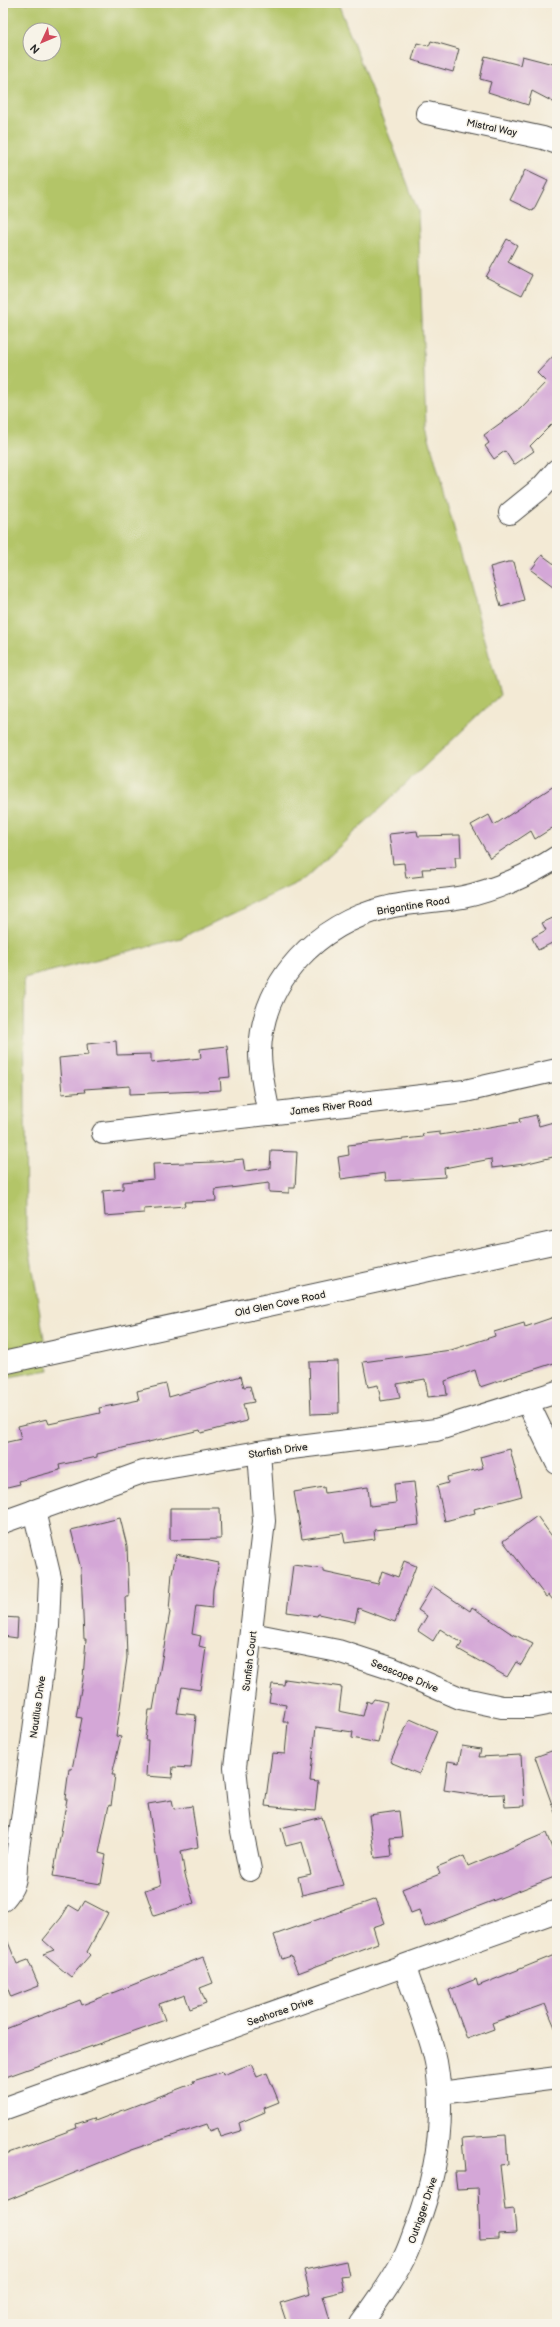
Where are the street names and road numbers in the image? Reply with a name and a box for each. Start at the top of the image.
street label: Mistral Way [465,117,519,139]
street label: Brigantine Road [376,894,451,918]
street label: James River Road [289,1096,373,1118]
street label: Old Glen Cove Road [234,1288,327,1319]
street label: Starfish Drive [248,1441,309,1461]
street label: Sunfish Court [240,1630,260,1692]
street label: Seascape Drive [369,1657,440,1695]
street label: Nautilus Drive [28,1675,48,1739]
street label: Seahorse Drive [245,1995,315,2029]
street label: Outrigger Drive [406,2175,440,2245]

